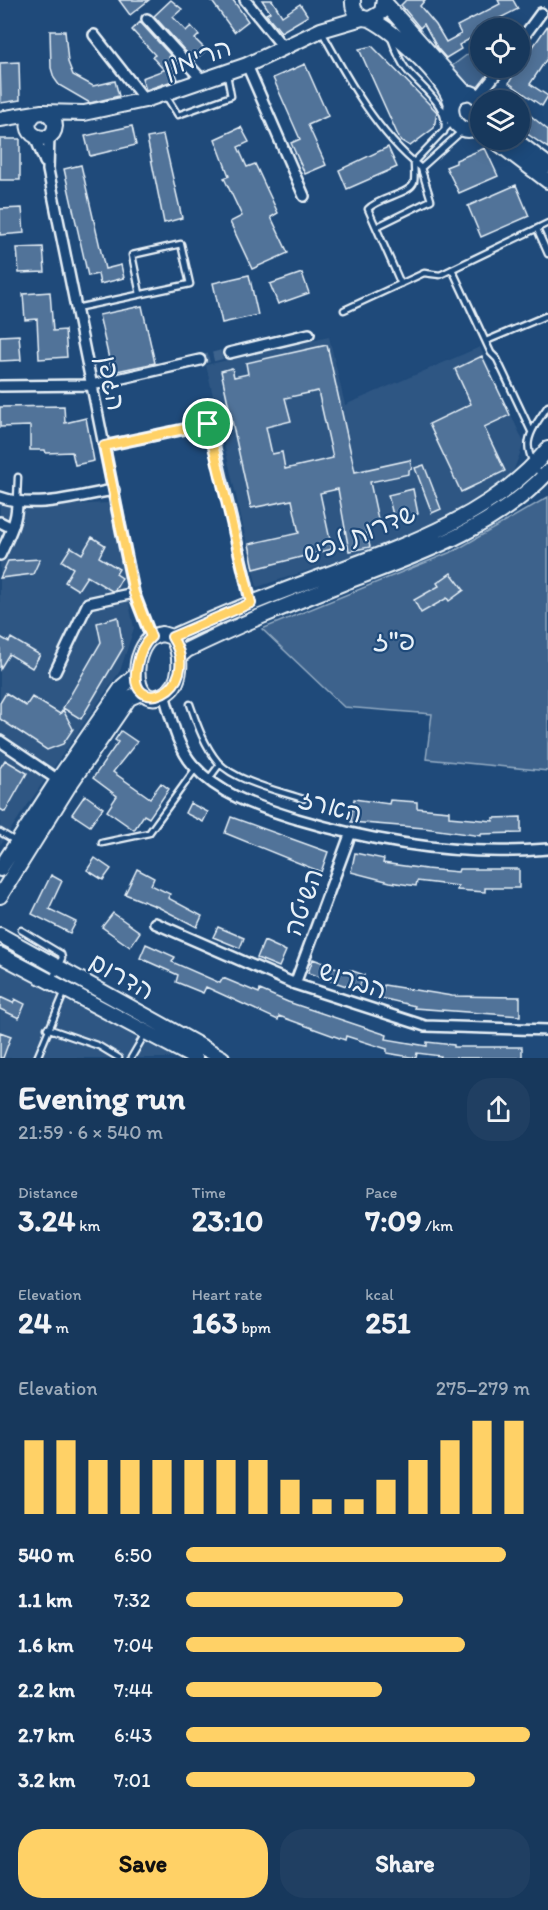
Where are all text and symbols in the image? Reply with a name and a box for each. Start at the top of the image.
map controls [470,18,530,150]
button: locate [470,18,530,78]
street label: הרימון [159,30,235,84]
button: layers [470,90,530,150]
street label: הגפן [91,353,133,413]
pin [182,398,233,449]
icon: arrive [191,407,224,440]
street label: שדרות לכיש [298,497,420,571]
district label: פ"ז [373,624,415,657]
street label: הארז [296,782,366,830]
street label: השיטה [276,864,330,940]
street label: הדרום [84,945,160,1007]
street label: הברוש [315,954,391,1006]
text: Evening run [18,1078,185,1117]
button: share [467,1078,530,1141]
text: 21:59 · 6 × 540 m [18,1120,163,1144]
text: Distance [18,1183,78,1202]
text: Time [192,1183,226,1202]
text: Pace [365,1183,397,1202]
text: 3.24 [18,1202,76,1239]
text: 23:10 [192,1202,264,1239]
text: 7:09 [365,1202,422,1239]
text: km [76,1216,100,1235]
text: /km [422,1216,453,1235]
text: Elevation [18,1285,82,1304]
text: Heart rate [192,1285,262,1304]
text: kcal [365,1285,394,1304]
text: 24 [18,1304,52,1341]
text: 163 [192,1304,238,1341]
text: 251 [365,1304,411,1341]
text: m [52,1318,69,1337]
text: bpm [238,1318,271,1337]
text: Elevation [18,1376,97,1400]
text: 275–279 m [436,1376,530,1400]
text: 540 m [18,1543,74,1567]
text: 6:50 [114,1543,152,1567]
text: 1.1 km [18,1588,72,1612]
text: 7:32 [114,1588,150,1612]
text: 1.6 km [18,1633,74,1657]
text: 7:04 [114,1633,153,1657]
text: 2.2 km [18,1678,75,1702]
text: 7:44 [114,1678,153,1702]
text: 2.7 km [18,1723,74,1747]
text: 6:43 [114,1723,152,1747]
text: 3.2 km [18,1768,75,1792]
text: 7:01 [114,1768,150,1792]
button: Save [18,1829,268,1898]
button: Share [280,1829,530,1898]

